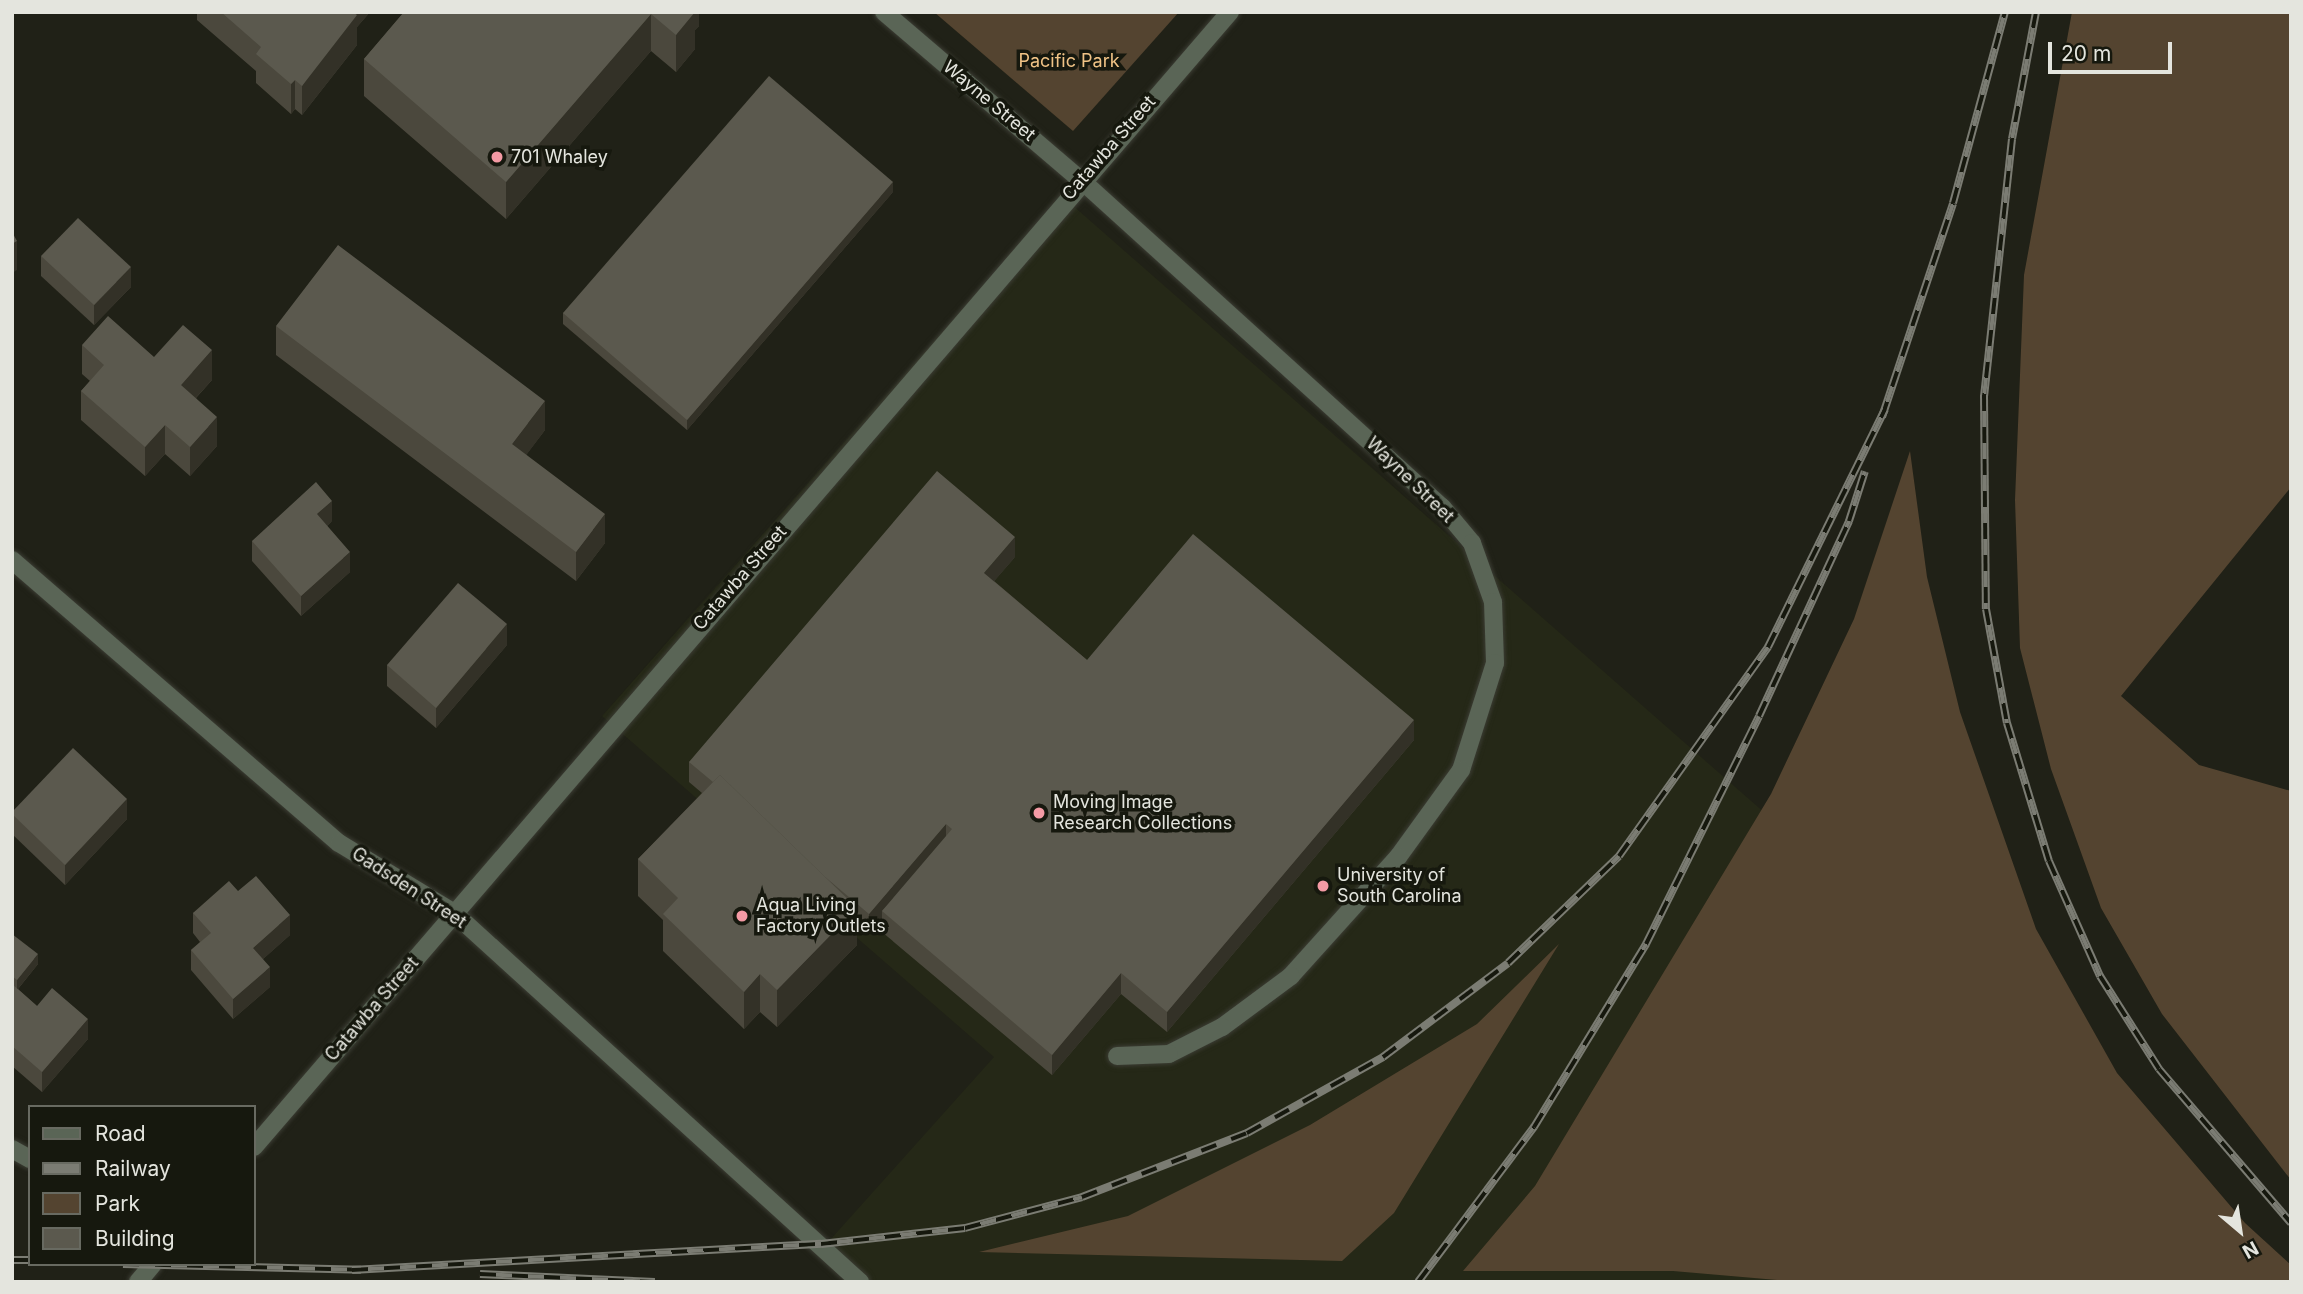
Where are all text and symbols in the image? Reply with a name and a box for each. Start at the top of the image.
scale bar [2051,28,2175,72]
text: 20 m [2061,41,2111,66]
park label: Pacific Park [1018,50,1120,72]
street label: Wayne Street [938,56,1040,146]
street label: Catawba Street [1058,91,1160,205]
place label: 701 Whaley [511,146,608,168]
marker: 701 Whaley [489,149,505,165]
street label: Wayne Street [1362,433,1458,527]
street label: Catawba Street [689,521,791,635]
place label: Moving Image Research Collections [1053,792,1232,834]
marker: Moving Image Research Collections [1031,805,1047,821]
street label: Gadsden Street [348,843,470,933]
place label: University of South Carolina [1337,865,1462,908]
marker: University of South Carolina [1315,878,1331,894]
place label: Aqua Living Factory Outlets [756,895,886,937]
marker: Aqua Living Factory Outlets [734,908,750,924]
street label: Catawba Street [321,952,423,1066]
legend [28,1105,256,1266]
text: Road [95,1121,146,1146]
text: Railway [95,1156,171,1181]
text: Park [95,1191,140,1216]
north arrow [2205,1196,2275,1266]
text: Building [95,1226,175,1251]
text: N [2239,1236,2262,1263]

